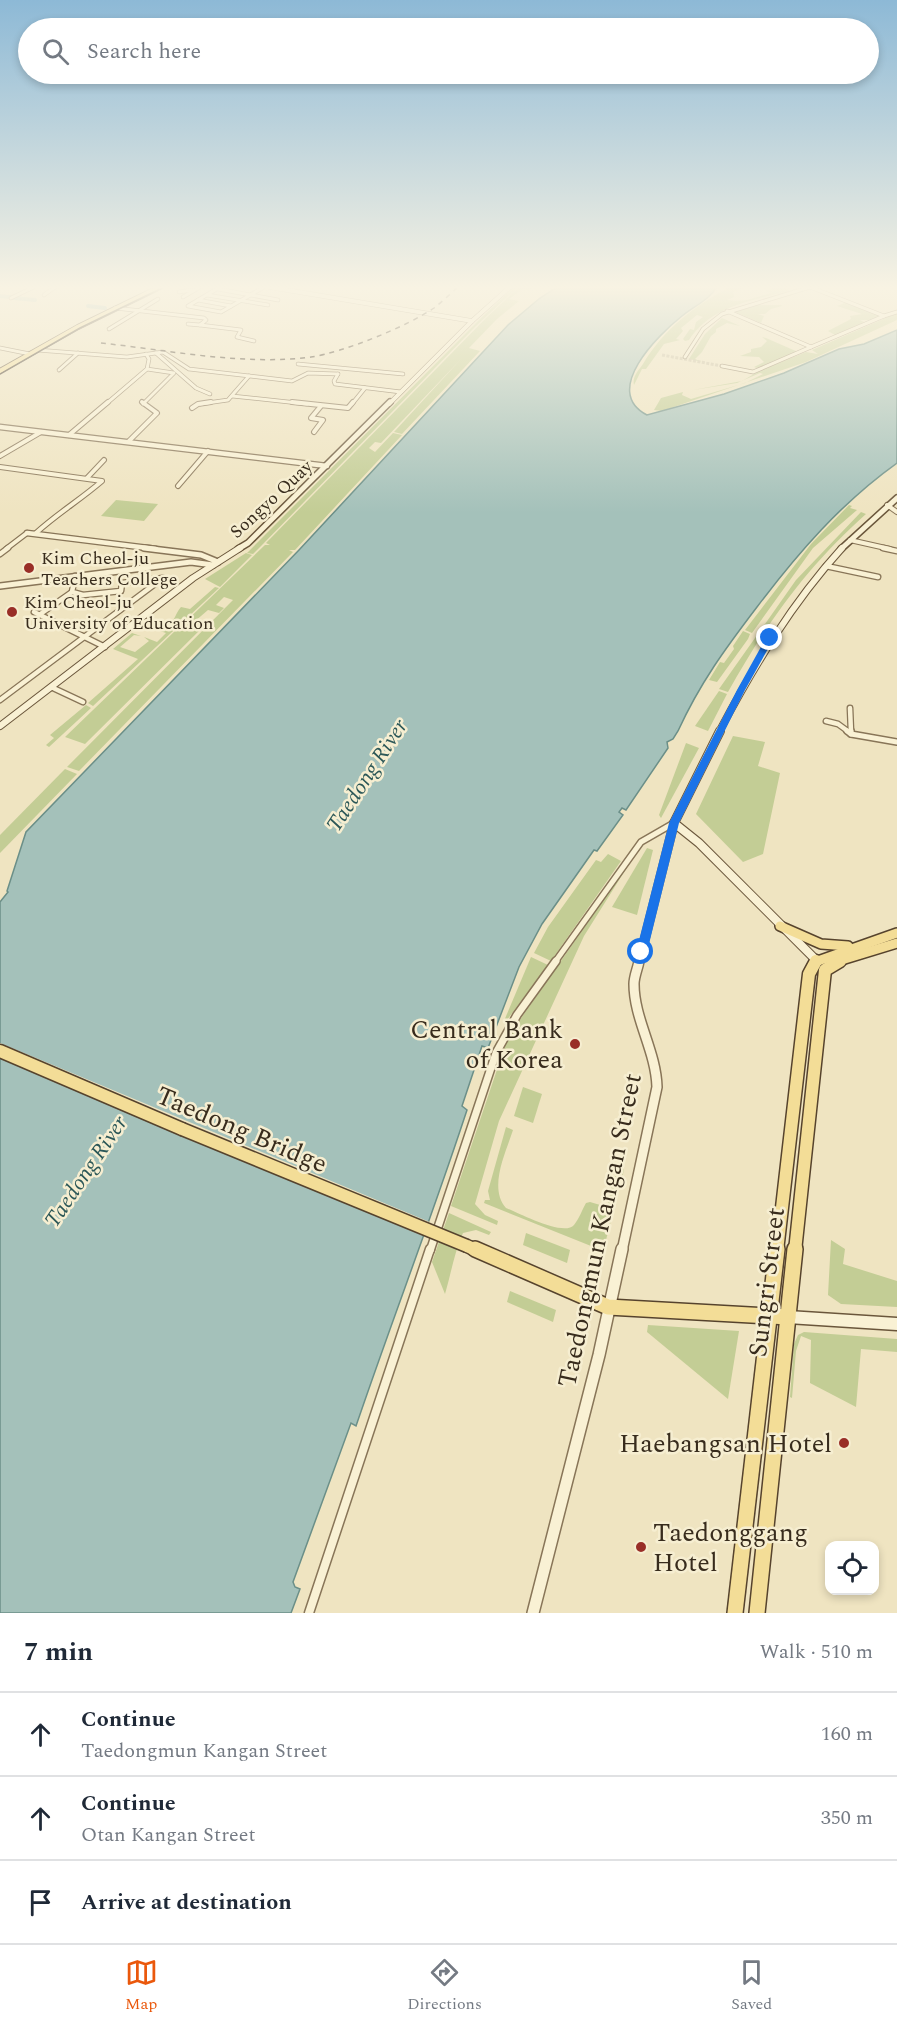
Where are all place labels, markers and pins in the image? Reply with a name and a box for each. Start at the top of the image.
place label: Kim Cheol-ju Teachers College [41,545,178,593]
marker: Kim Cheol-ju Teachers College [22,561,36,575]
place label: Kim Cheol-ju University of Education [24,589,214,637]
marker: Kim Cheol-ju University of Education [5,605,19,619]
place label: Central Bank of Korea [410,1010,563,1080]
marker: Central Bank of Korea [568,1037,582,1051]
place label: Haebangsan Hotel [619,1424,832,1464]
marker: Haebangsan Hotel [837,1436,851,1450]
place label: Taedonggang Hotel [653,1513,808,1583]
marker: Taedonggang Hotel [634,1540,648,1554]

